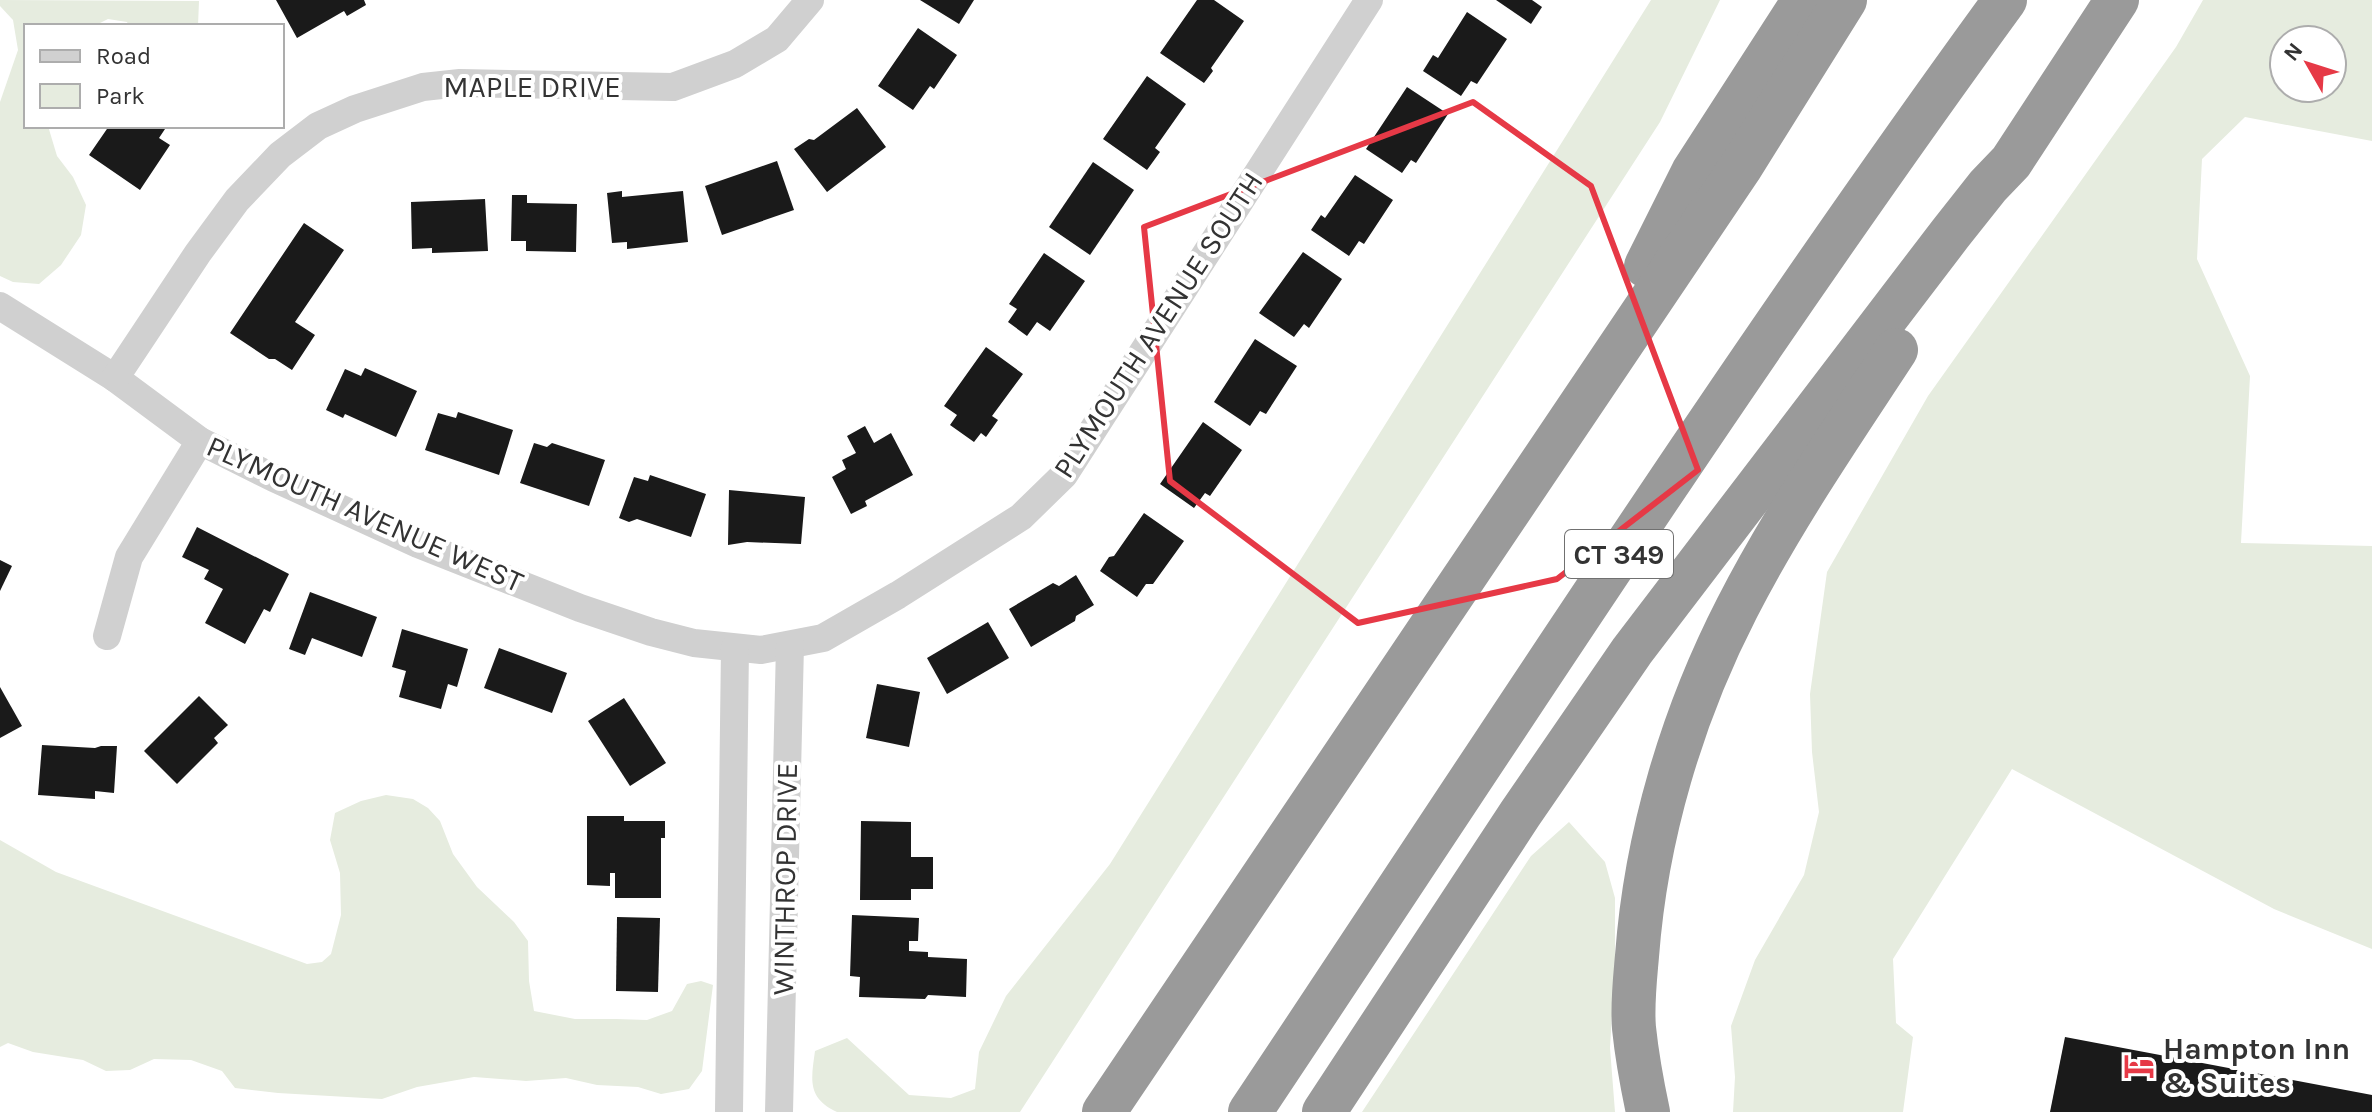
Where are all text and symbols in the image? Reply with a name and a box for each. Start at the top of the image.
legend [24,24,284,128]
north arrow [2268,24,2348,104]
text: N [2278,38,2308,66]
text: Road [96,42,151,70]
street label: MAPLE DRIVE [443,69,621,105]
text: Park [96,82,145,110]
street label: PLYMOUTH AVENUE SOUTH [1045,165,1271,485]
street label: PLYMOUTH AVENUE WEST [201,428,529,600]
road number: CT 349 [1565,530,1673,578]
street label: WINTHROP DRIVE [765,762,805,996]
place label: Hampton Inn & Suites [2163,1031,2350,1101]
hotel icon: Hampton Inn & Suites [2122,1049,2156,1083]

